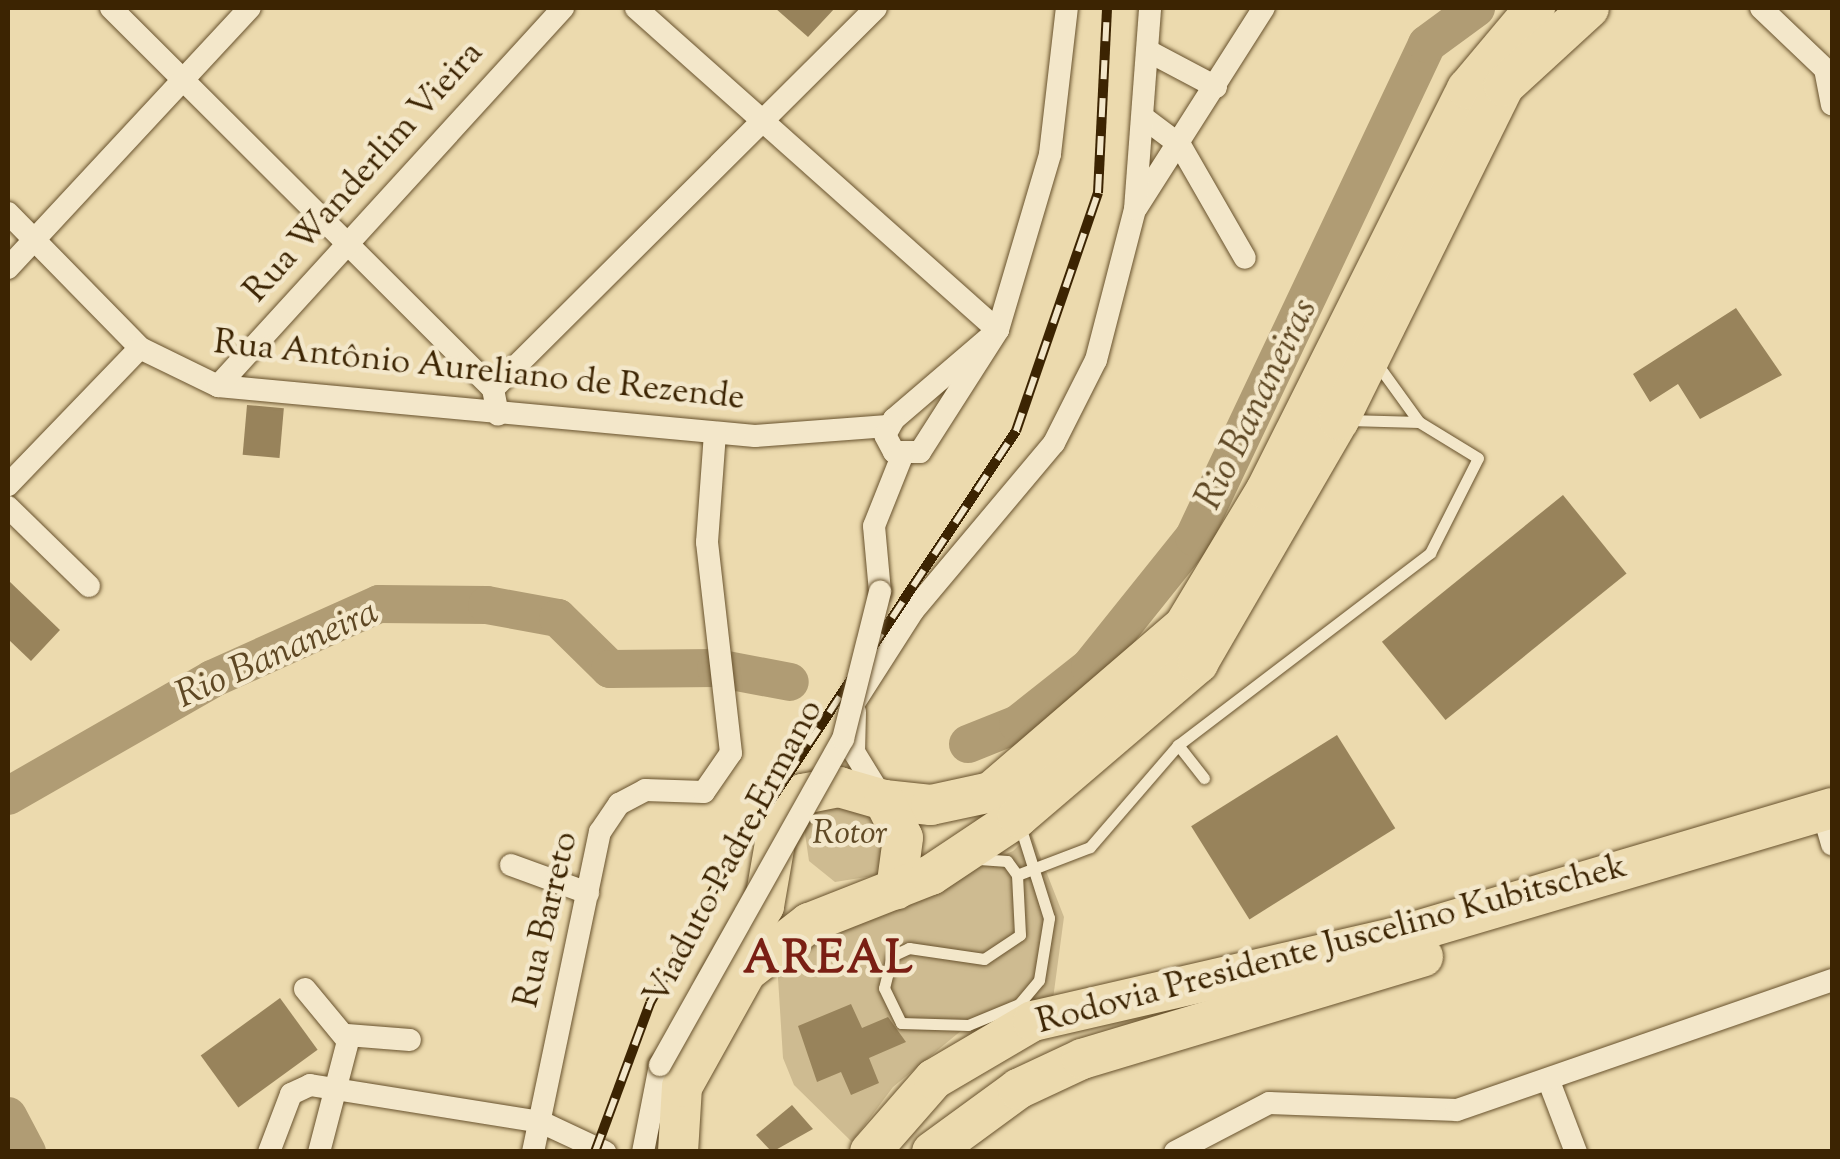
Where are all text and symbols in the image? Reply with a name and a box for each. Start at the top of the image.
street label: Rua Wanderlim Vieira [237,34,493,312]
water label: Rio Bananeiras [1188,292,1330,518]
street label: Rua Antônio Aureliano de Rezende [212,323,746,421]
water label: Rio Bananeira [170,591,386,721]
street label: Viaduto Padre Ermano [637,693,833,1013]
park label: Rotor [812,814,888,856]
street label: Rua Barreto [507,828,589,1012]
street label: Rodovia Presidente Juscelino Kubitschek [1032,847,1632,1045]
district label: AREAL [743,935,915,989]

